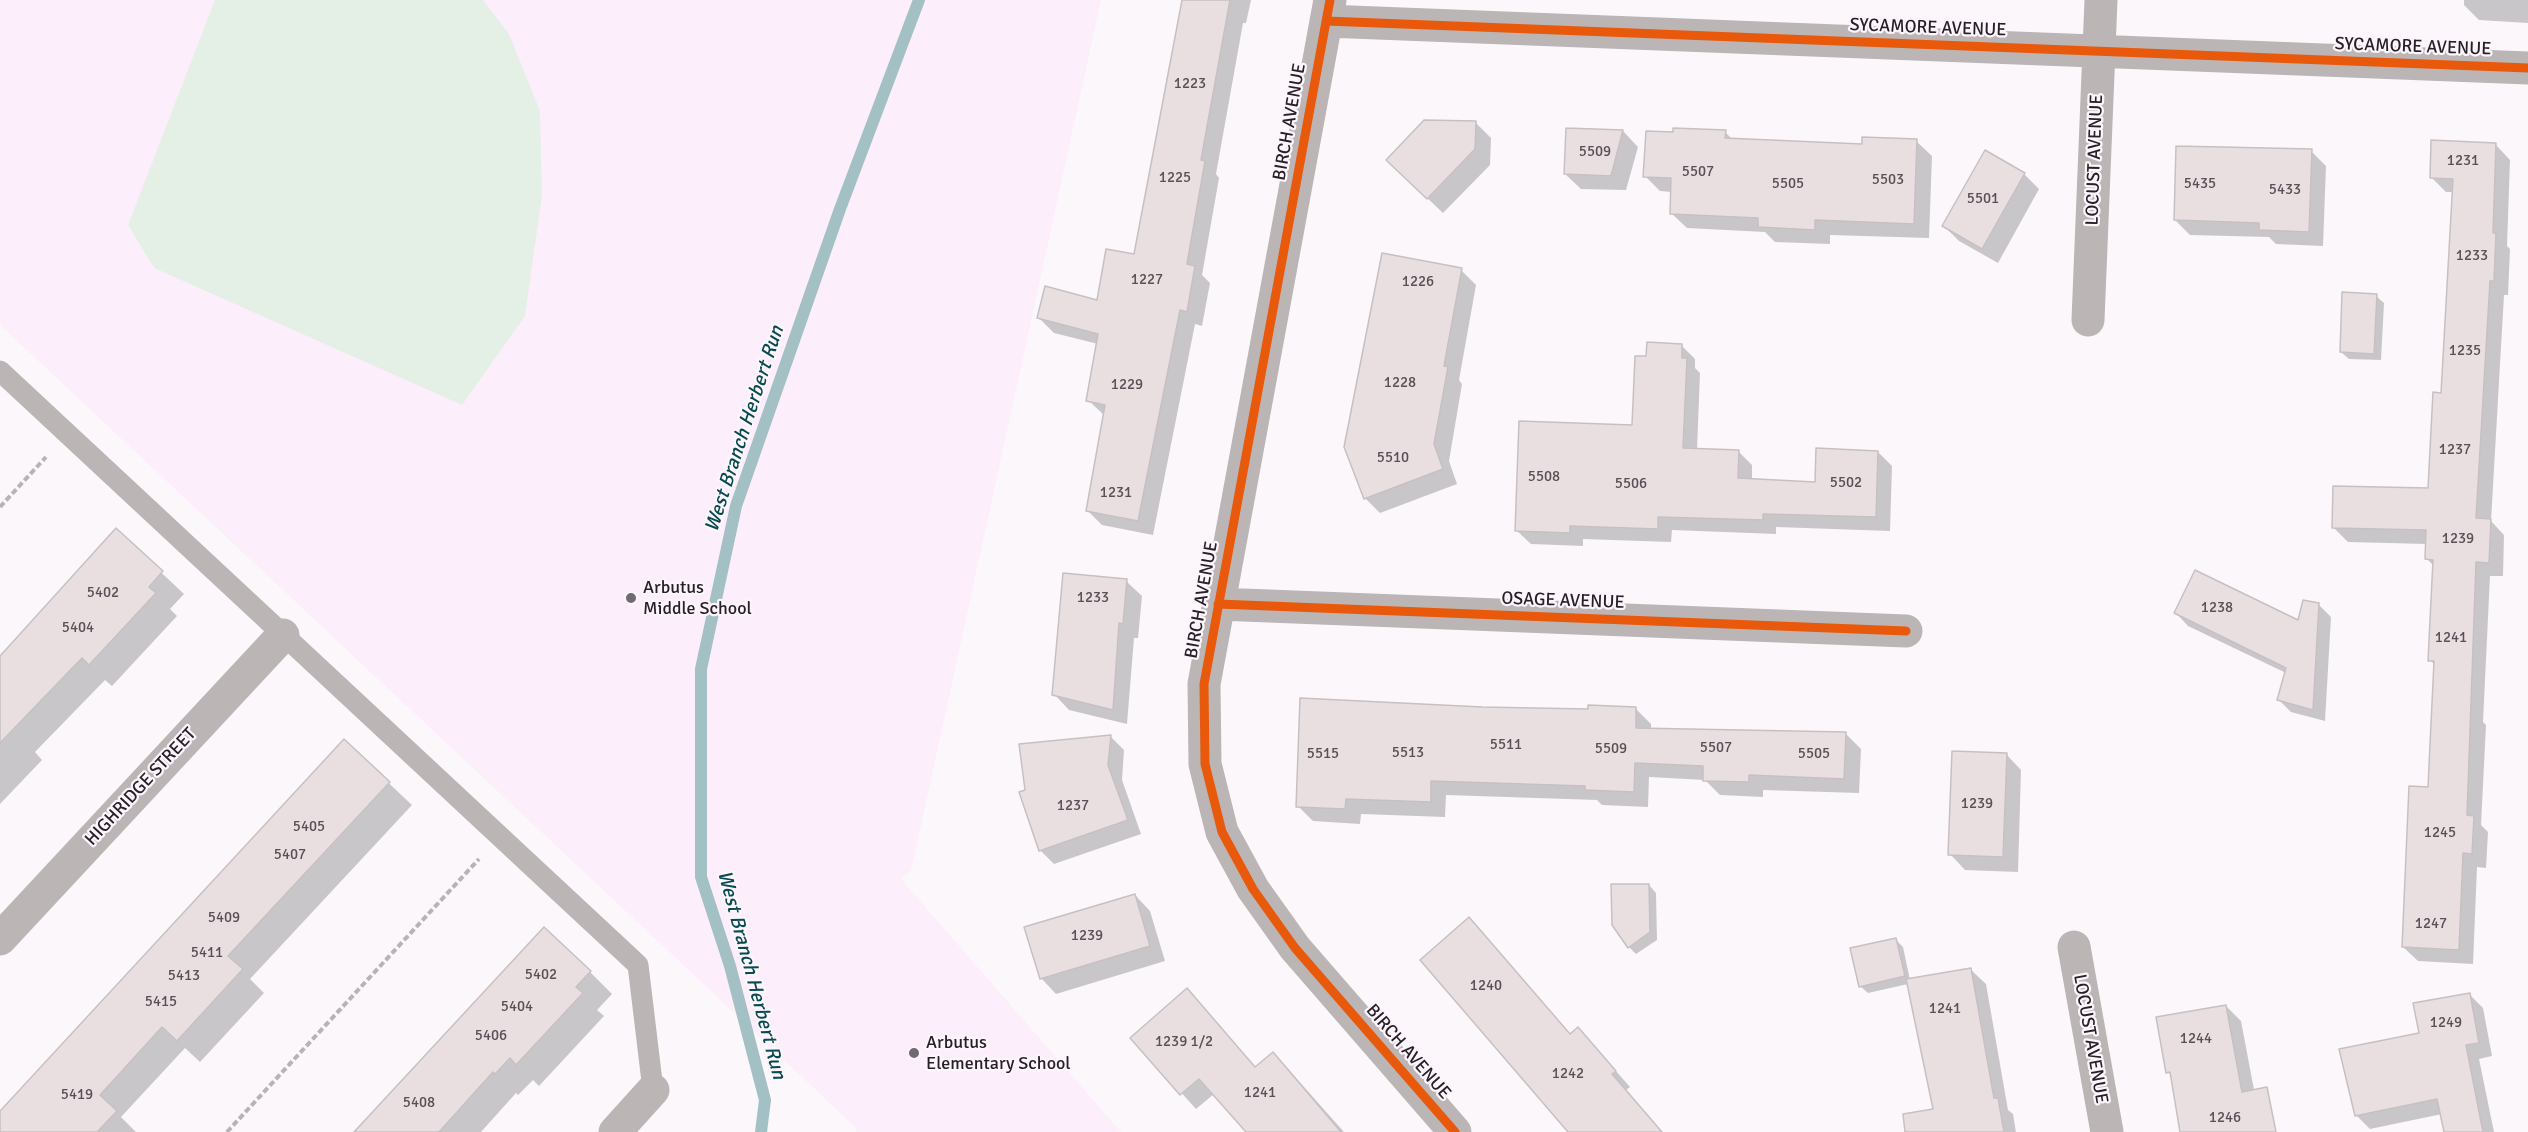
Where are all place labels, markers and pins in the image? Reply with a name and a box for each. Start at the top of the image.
place label: Arbutus Middle School [643,577,752,620]
marker: Arbutus Middle School [624,591,638,605]
place label: Arbutus Elementary School [926,1032,1071,1074]
marker: Arbutus Elementary School [907,1046,921,1060]

